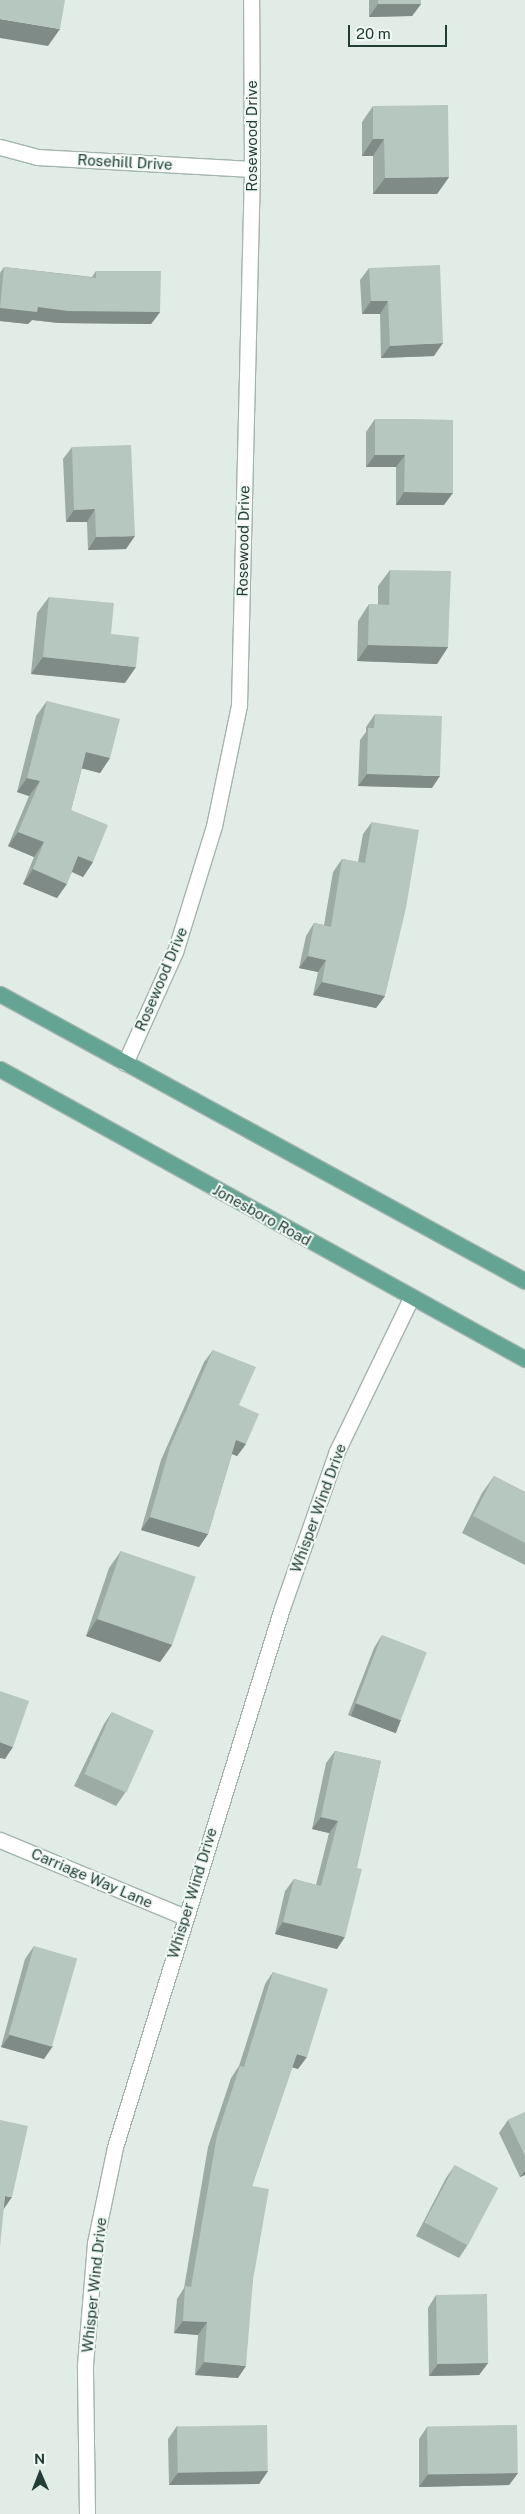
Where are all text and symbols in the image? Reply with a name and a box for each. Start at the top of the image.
scale bar [350,15,449,47]
text: 20 m [356,25,391,42]
street label: Rosewood Drive [243,80,261,192]
street label: Rosehill Drive [77,151,173,173]
street label: Rosewood Drive [233,485,253,597]
street label: Rosewood Drive [131,924,191,1034]
street label: Jonesboro Road [210,1181,314,1249]
street label: Whisper Wind Drive [286,1441,350,1575]
street label: Whisper Wind Drive [163,1825,221,1961]
street label: Carriage Way Lane [28,1844,156,1912]
street label: Whisper Wind Drive [78,2216,110,2354]
north arrow [15,2449,65,2499]
text: N [34,2451,45,2467]

